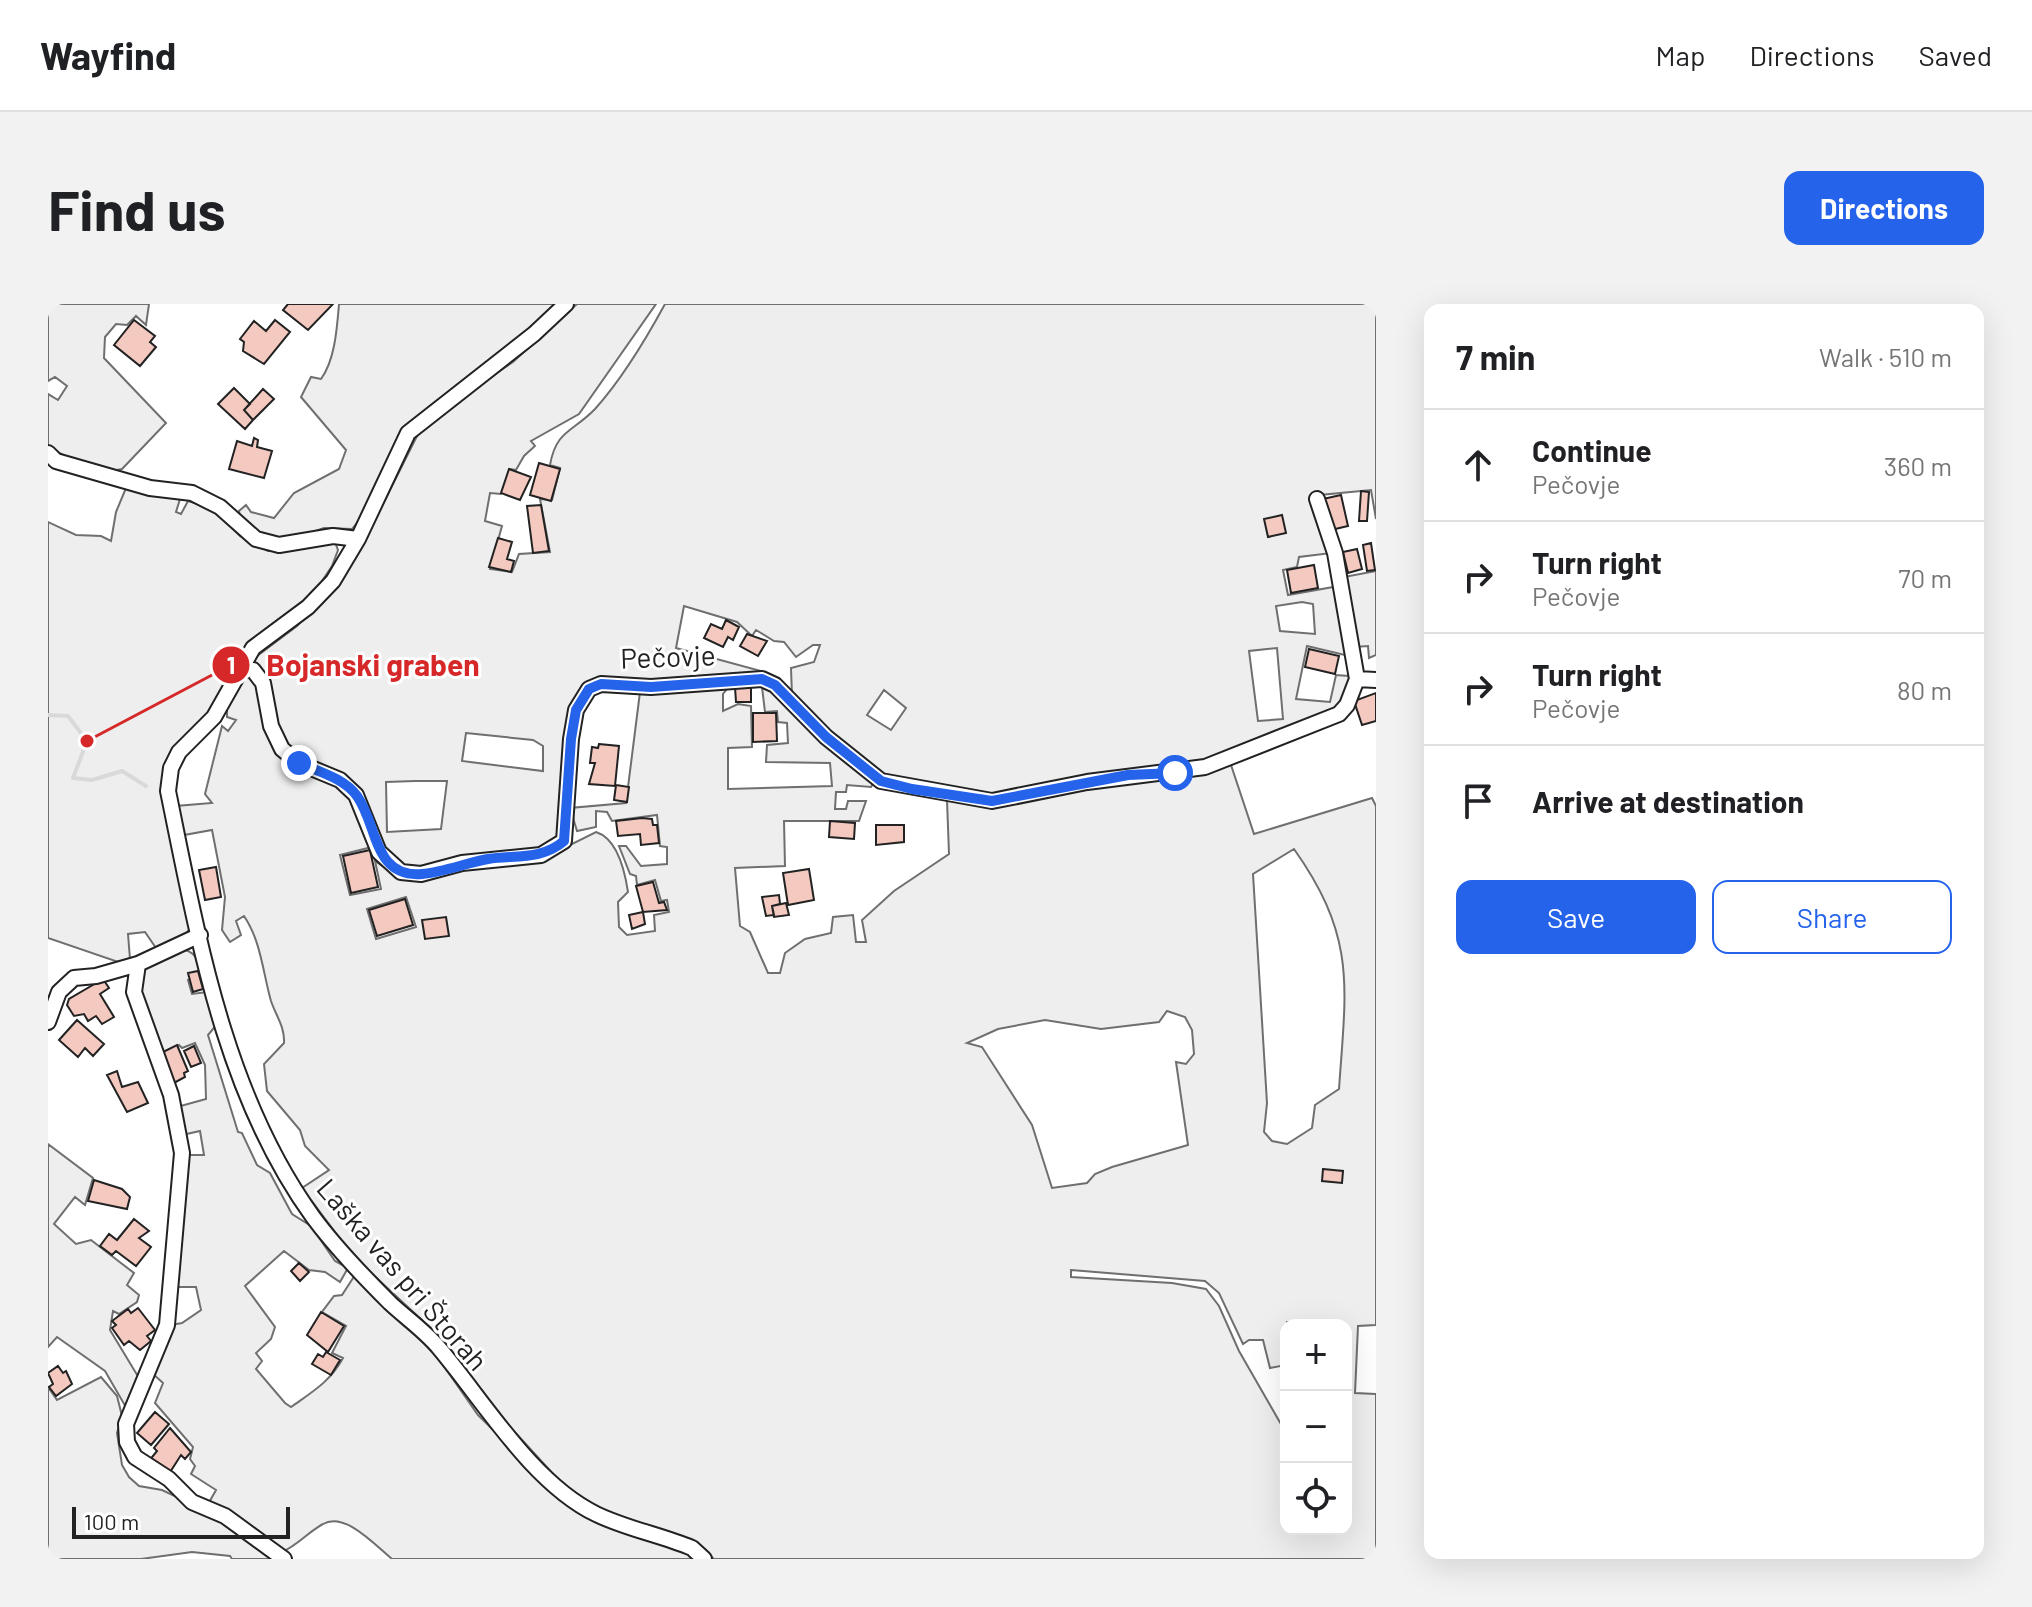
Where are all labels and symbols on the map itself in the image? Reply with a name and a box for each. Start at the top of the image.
street label: Pečovje [620,637,716,675]
callout: Bojanski graben [211,638,496,692]
text: Bojanski graben [266,646,480,682]
text: 1 [227,650,235,679]
route end [281,745,317,781]
route start [1157,755,1193,791]
street label: Laška vas pri Štorah [310,1171,496,1377]
scale bar [72,1503,290,1539]

